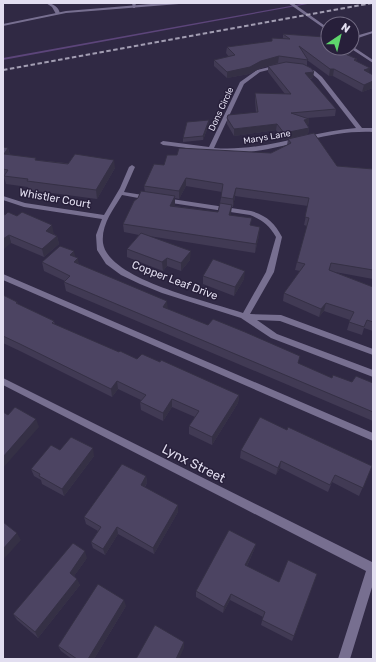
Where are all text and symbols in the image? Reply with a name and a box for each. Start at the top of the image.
north arrow [320,16,360,56]
text: N [338,21,352,36]
street label: Dons Circle [206,85,236,133]
street label: Marys Lane [243,128,291,146]
street label: Whistler Court [18,186,92,211]
street label: Copper Leaf Drive [130,258,220,303]
street label: Lynx Street [160,441,228,486]

